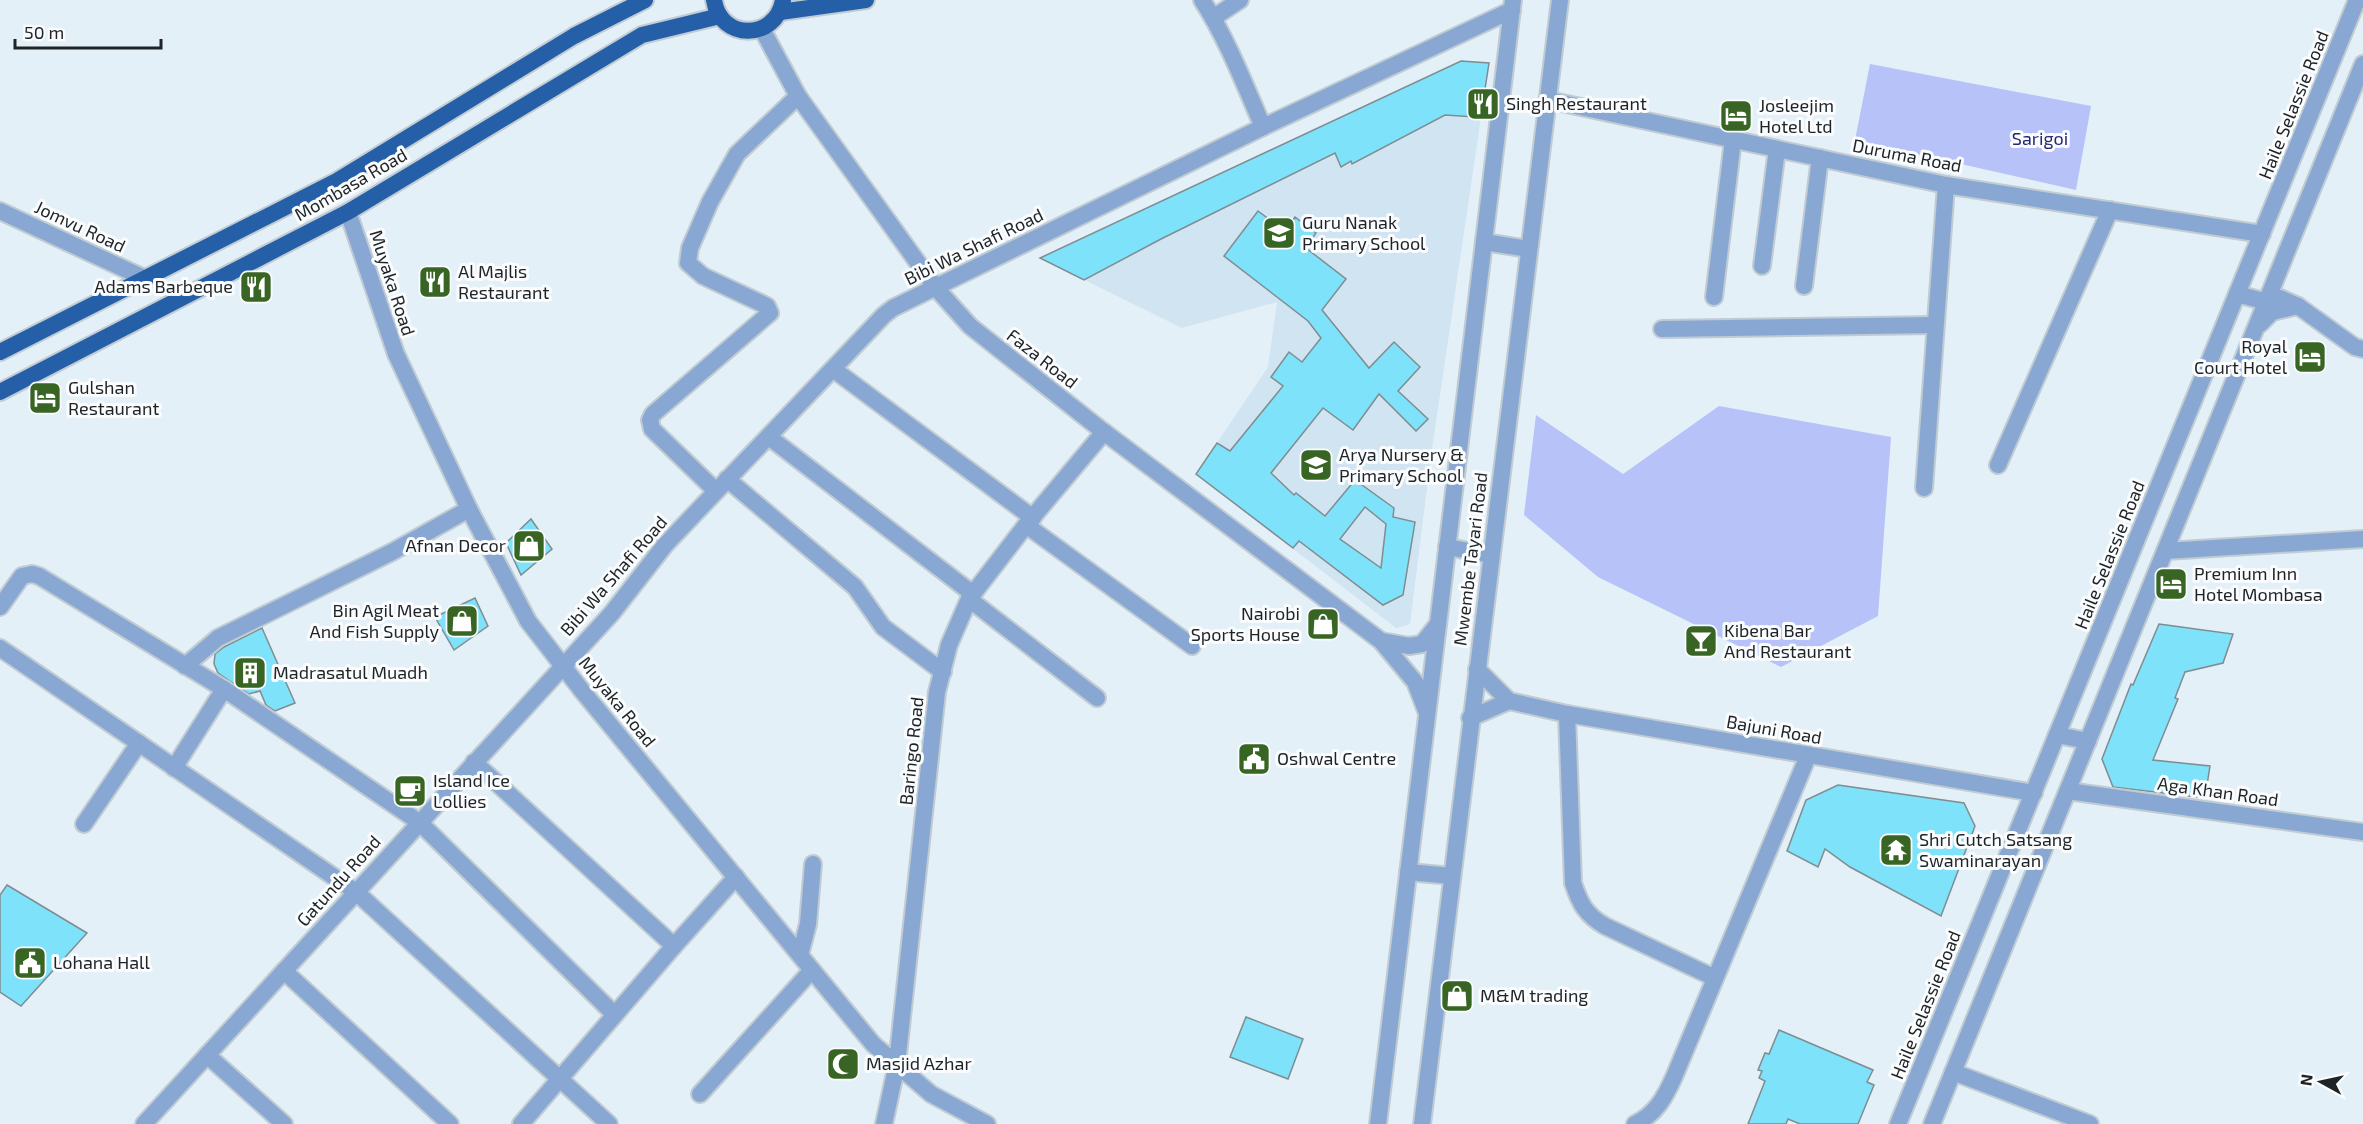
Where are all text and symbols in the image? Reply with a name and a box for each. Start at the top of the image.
scale bar [15,12,160,50]
text: 50 m [24,21,64,43]
street label: Haile Selassie Road [2253,27,2333,182]
restaurant icon: Singh Restaurant [1465,86,1501,122]
place label: Singh Restaurant [1506,92,1647,114]
place label: Josleejim Hotel Ltd [1759,94,1834,137]
hotel icon: Josleejim Hotel Ltd [1718,98,1754,134]
park label: Sarigoi [2012,127,2068,149]
street label: Duruma Road [1851,134,1964,176]
street label: Mombasa Road [290,143,411,225]
street label: Jomvu Road [32,196,129,257]
street label: Bibi Wa Shafi Road [901,203,1047,289]
place label: Guru Nanak Primary School [1302,211,1426,254]
school or university icon: Guru Nanak Primary School [1261,215,1297,251]
street label: Muyaka Road [366,227,420,338]
place label: Al Majlis Restaurant [458,260,549,303]
restaurant icon: Al Majlis Restaurant [417,264,453,300]
restaurant icon: Adams Barbeque [238,269,274,305]
place label: Adams Barbeque [94,275,233,297]
street label: Faza Road [1003,324,1082,393]
place label: Royal Court Hotel [2194,335,2288,378]
hotel icon: Royal Court Hotel [2292,339,2328,375]
place label: Gulshan Restaurant [68,376,159,419]
hotel icon: Gulshan Restaurant [27,380,63,416]
place label: Arya Nursery & Primary School [1339,443,1464,486]
school or university icon: Arya Nursery & Primary School [1298,447,1334,483]
street label: Mwembe Tayari Road [1448,471,1492,647]
street label: Haile Selassie Road [2069,477,2149,632]
street label: Bibi Wa Shafi Road [555,511,671,640]
shop icon: Afnan Decor [511,528,547,564]
place label: Afnan Decor [406,534,506,556]
place label: Premium Inn Hotel Mombasa [2194,562,2323,605]
hotel icon: Premium Inn Hotel Mombasa [2153,566,2189,602]
place label: Bin Agil Meat And Fish Supply [310,599,439,642]
place label: Nairobi Sports House [1191,602,1300,645]
shop icon: Bin Agil Meat And Fish Supply [444,603,480,639]
shop icon: Nairobi Sports House [1305,606,1341,642]
place label: Kibena Bar And Restaurant [1724,619,1851,662]
bar icon: Kibena Bar And Restaurant [1683,623,1719,659]
street label: Muyaka Road [575,652,661,751]
building icon: Madrasatul Muadh [232,655,268,691]
place label: Madrasatul Muadh [273,661,428,683]
street label: Baringo Road [894,696,928,806]
street label: Bajuni Road [1725,710,1823,748]
public building icon: Oshwal Centre [1236,741,1272,777]
place label: Oshwal Centre [1277,747,1396,769]
place label: Island Ice Lollies [433,769,510,812]
street label: Aga Khan Road [2156,772,2280,810]
cafe icon: Island Ice Lollies [392,773,428,809]
place label: Shri Cutch Satsang Swaminarayan [1919,828,2072,871]
street label: Gatundu Road [292,830,385,930]
temple icon: Shri Cutch Satsang Swaminarayan [1878,832,1914,868]
street label: Haile Selassie Road [1885,927,1965,1082]
public building icon: Lohana Hall [12,945,48,981]
place label: Lohana Hall [53,951,150,973]
shop icon: M&M trading [1439,978,1475,1014]
place label: M&M trading [1480,984,1588,1006]
mosque icon: Masjid Azhar [825,1046,861,1082]
place label: Masjid Azhar [866,1052,972,1074]
north arrow [2291,1052,2351,1112]
text: N [2295,1073,2316,1087]

